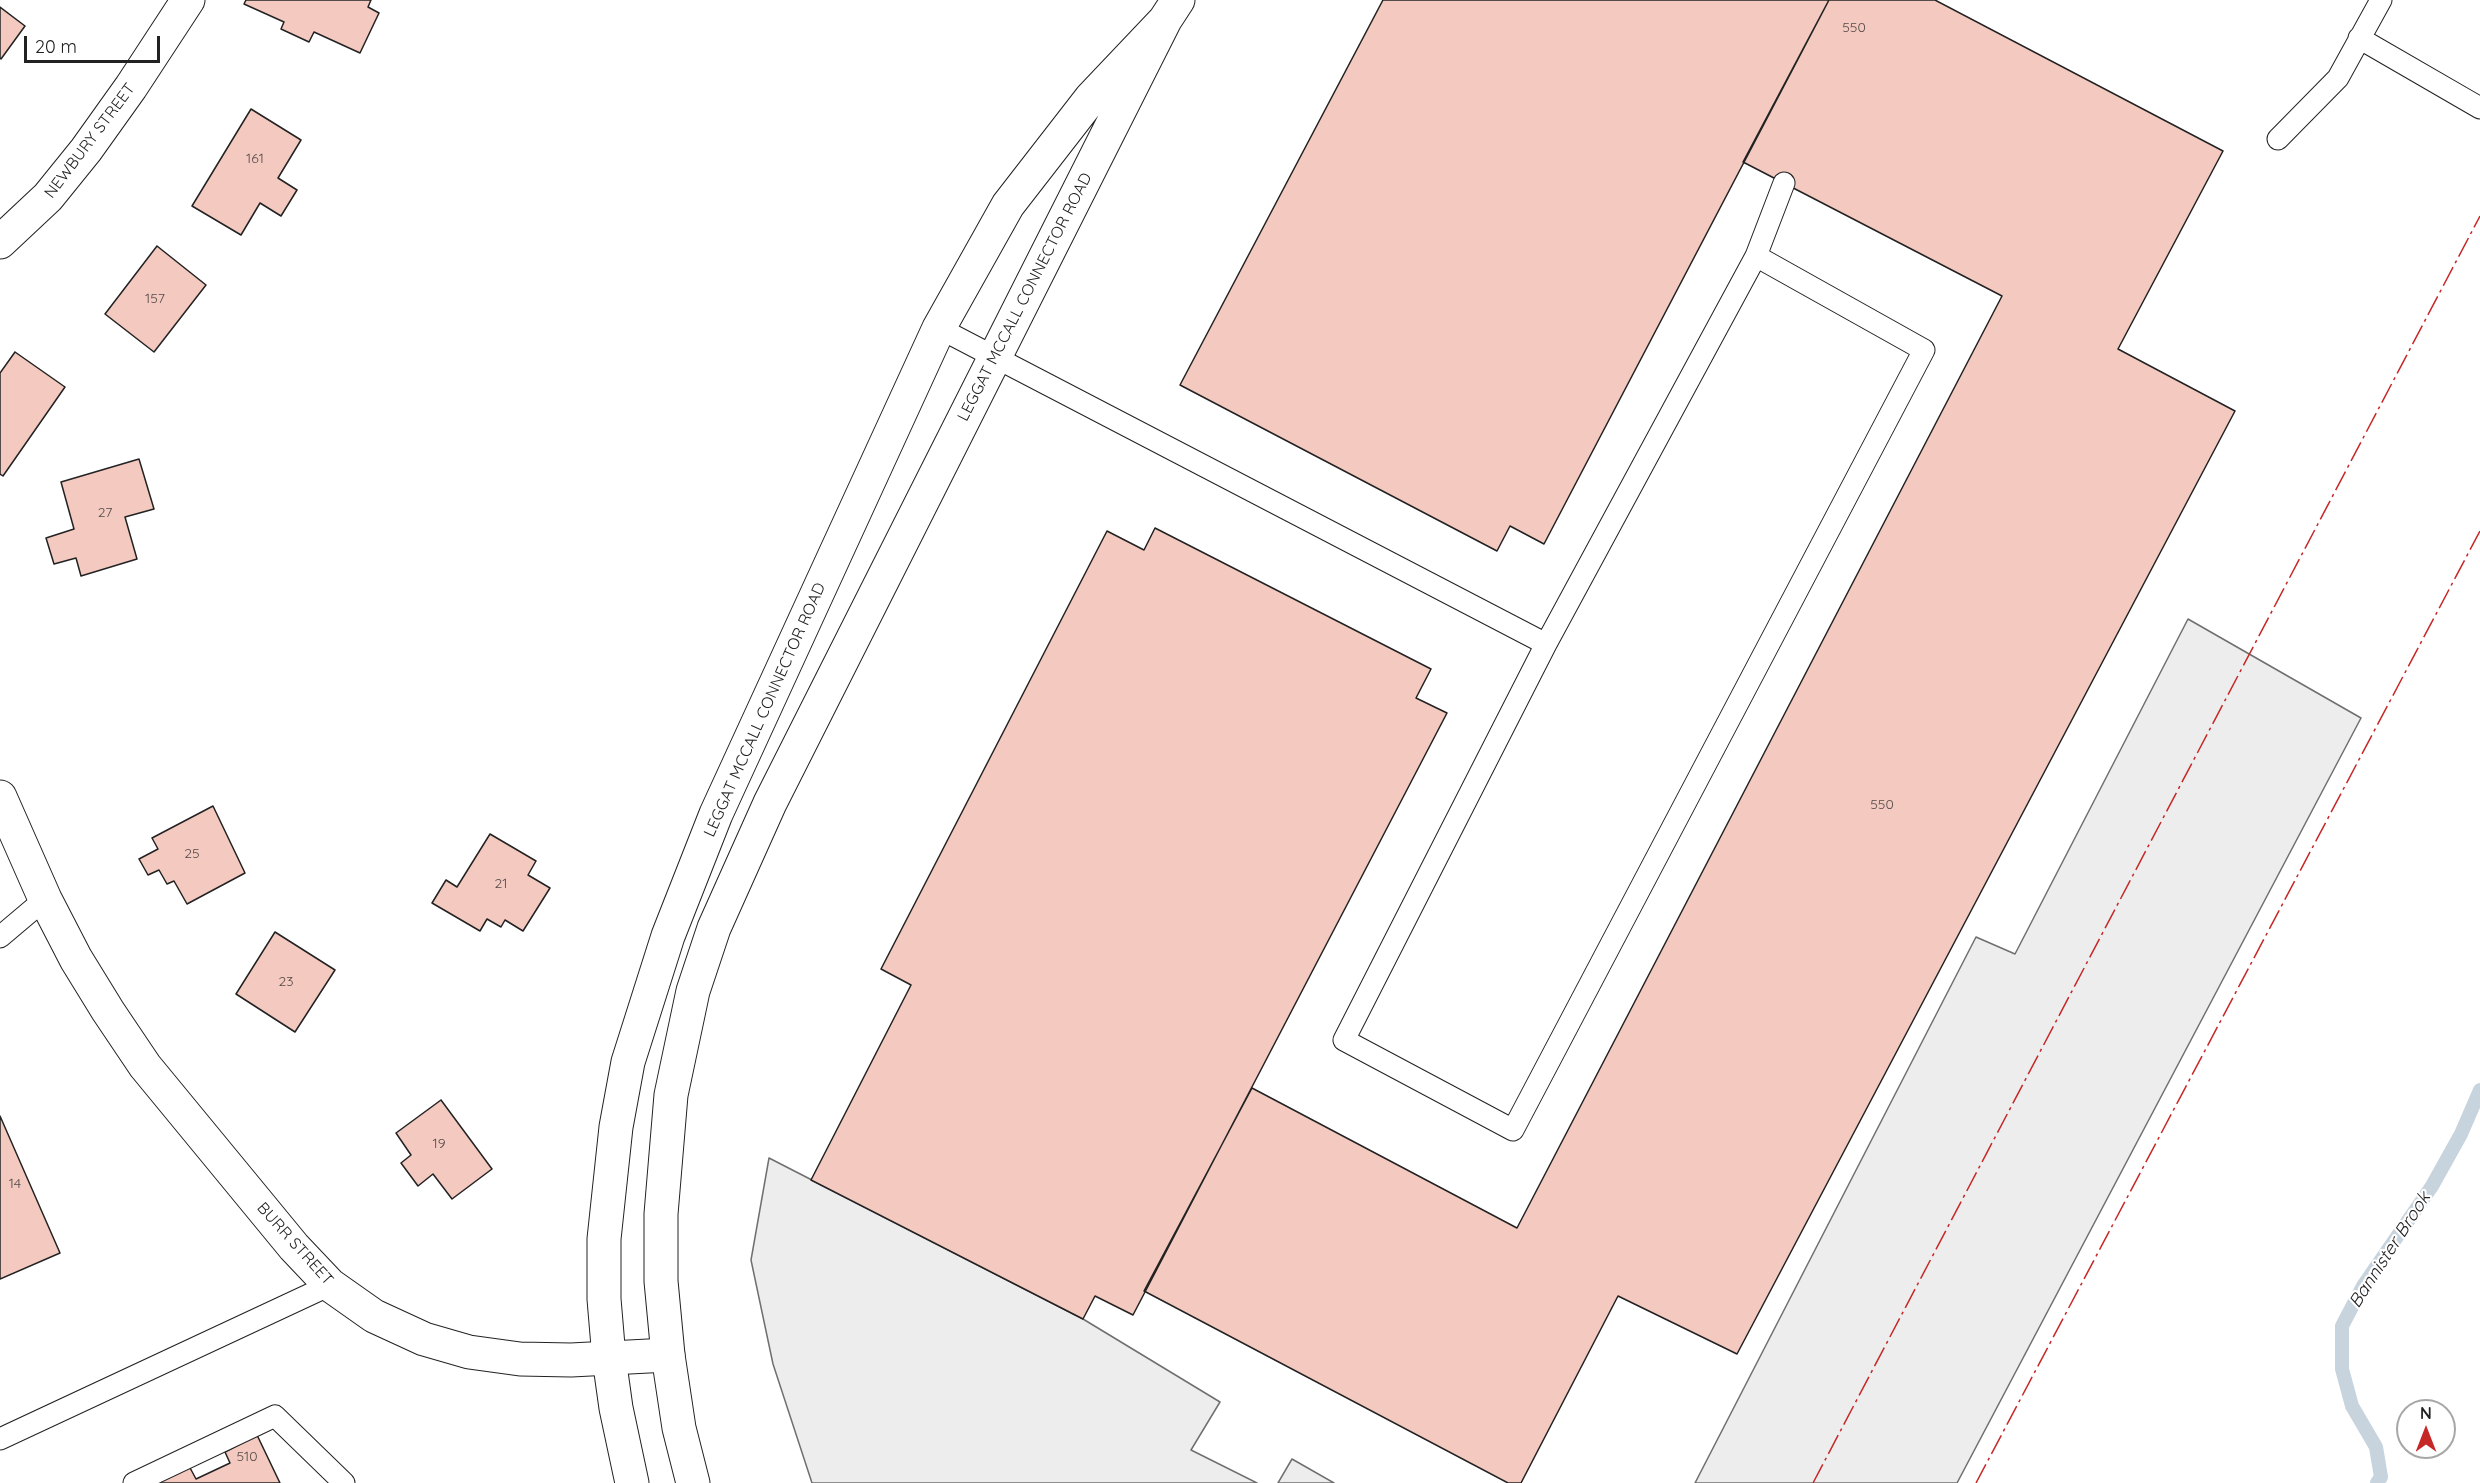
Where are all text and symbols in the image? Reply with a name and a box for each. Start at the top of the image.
house number: 550 [1842,20,1866,36]
scale bar [27,24,164,62]
text: 20 m [35,35,77,58]
street label: NEWBURY STREET [41,80,139,202]
house number: 161 [246,151,264,167]
street label: LEGGAT MCCALL CONNECTOR ROAD [954,170,1096,424]
house number: 157 [145,291,165,307]
house number: 27 [98,505,112,521]
street label: LEGGAT MCCALL CONNECTOR ROAD [700,580,830,840]
house number: 550 [1870,797,1894,813]
house number: 25 [184,846,200,862]
house number: 21 [495,876,507,892]
house number: 23 [278,974,294,990]
house number: 19 [433,1136,445,1152]
house number: 14 [9,1176,21,1192]
water label: Bannister Brook [2345,1188,2435,1312]
street label: BURR STREET [253,1199,337,1289]
north arrow [2396,1399,2456,1459]
text: N [2420,1403,2432,1423]
house number: 510 [236,1449,258,1465]

